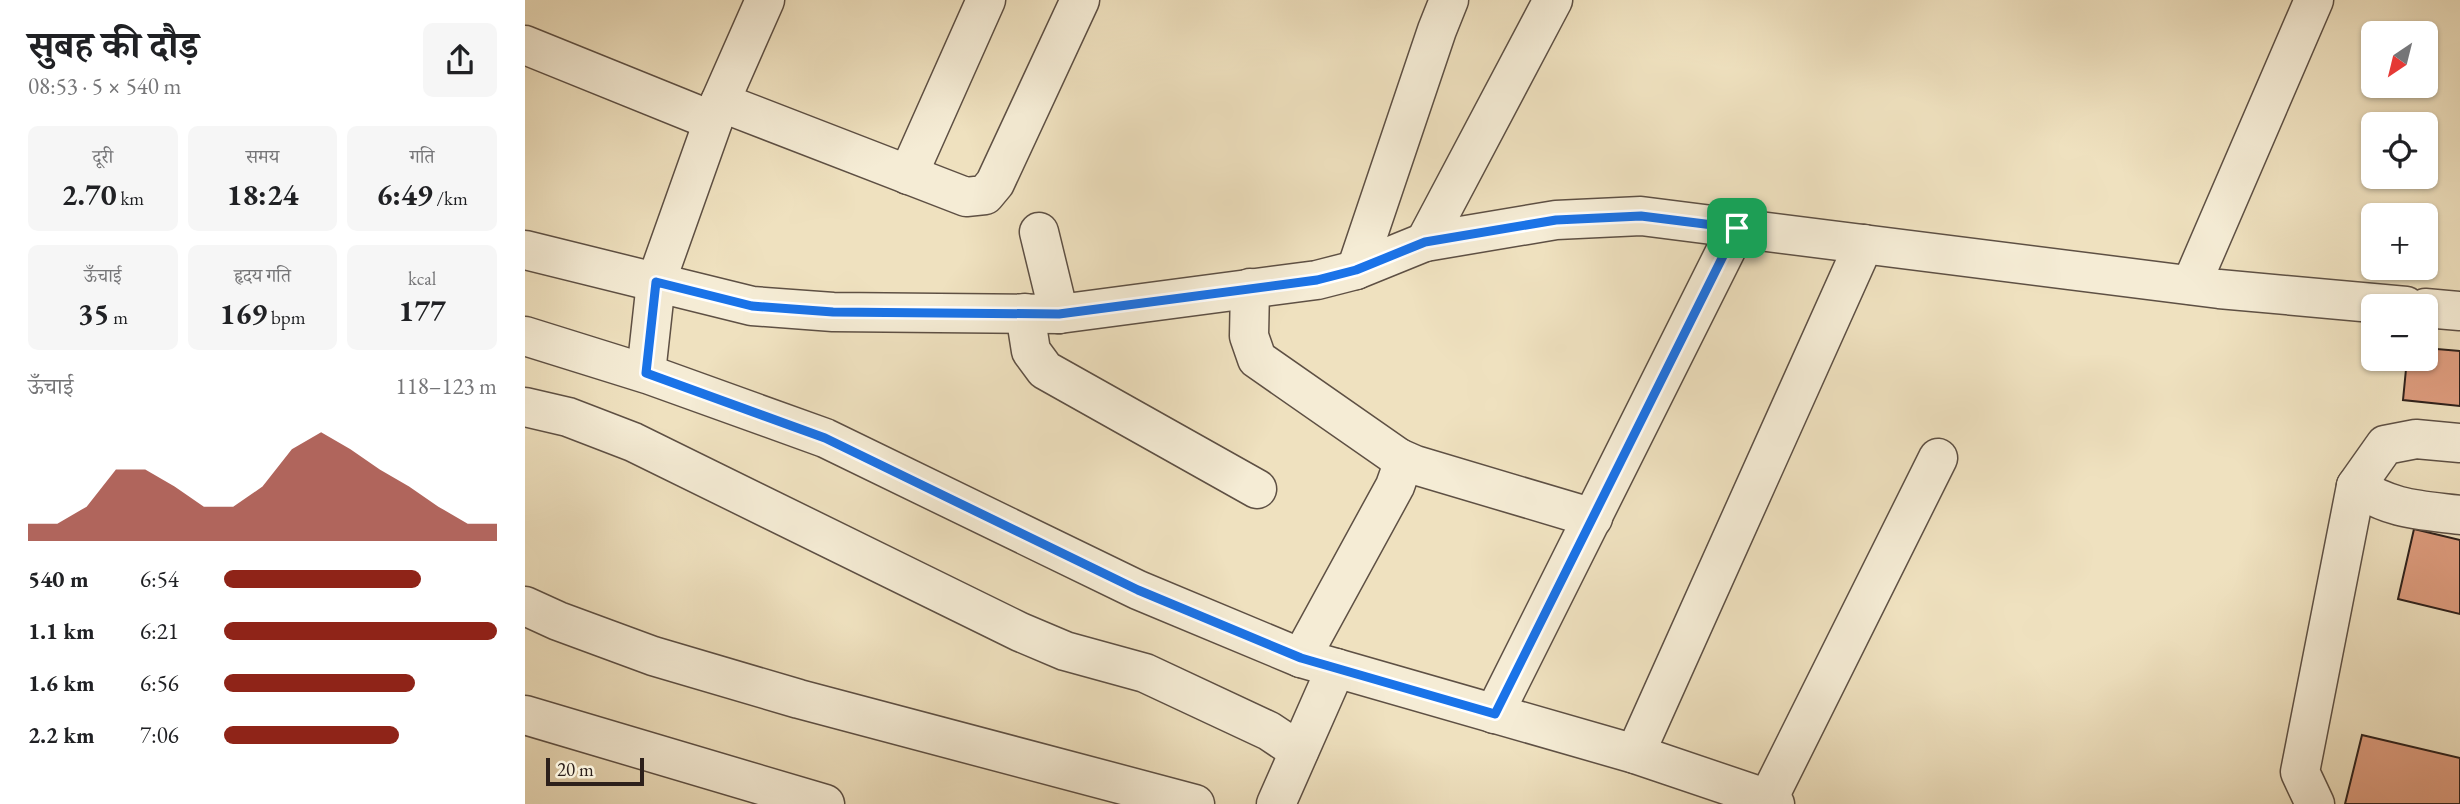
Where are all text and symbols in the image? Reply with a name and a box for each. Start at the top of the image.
text: सुबह की दौड़ [28,20,199,69]
north arrow [2361,21,2438,98]
map controls [2361,21,2438,371]
button: share [423,23,497,97]
text: 08:53 · 5 × 540 m [28,71,181,101]
button: locate [2361,112,2438,189]
text: दूरी [93,144,113,169]
text: समय [246,144,279,169]
text: गति [410,144,435,169]
text: 2.70 [62,175,117,214]
text: 18:24 [227,175,298,214]
text: 6:49 [377,175,433,214]
text: km [117,186,144,211]
text: /km [433,186,468,211]
pin [1707,198,1767,258]
button: + [2361,203,2438,280]
icon: arrive [1718,209,1756,247]
text: ऊँचाई [84,263,122,288]
text: हृदय गति [234,263,291,288]
text: kcal [408,266,436,291]
text: 177 [398,291,446,330]
text: 35 [78,294,109,333]
text: 169 [220,294,267,333]
button: − [2361,294,2438,371]
text: m [109,305,128,330]
text: bpm [267,305,305,330]
text: ऊँचाई [28,371,73,401]
text: 118–123 m [396,371,497,401]
text: 540 m [28,564,89,594]
text: 6:54 [140,564,179,594]
text: 1.1 km [28,616,95,646]
text: 6:21 [140,616,179,646]
text: 1.6 km [28,668,95,698]
text: 6:56 [140,668,179,698]
text: 2.2 km [28,720,95,750]
text: 7:06 [140,720,179,750]
scale bar [546,755,644,787]
text: 20 m [557,757,594,782]

